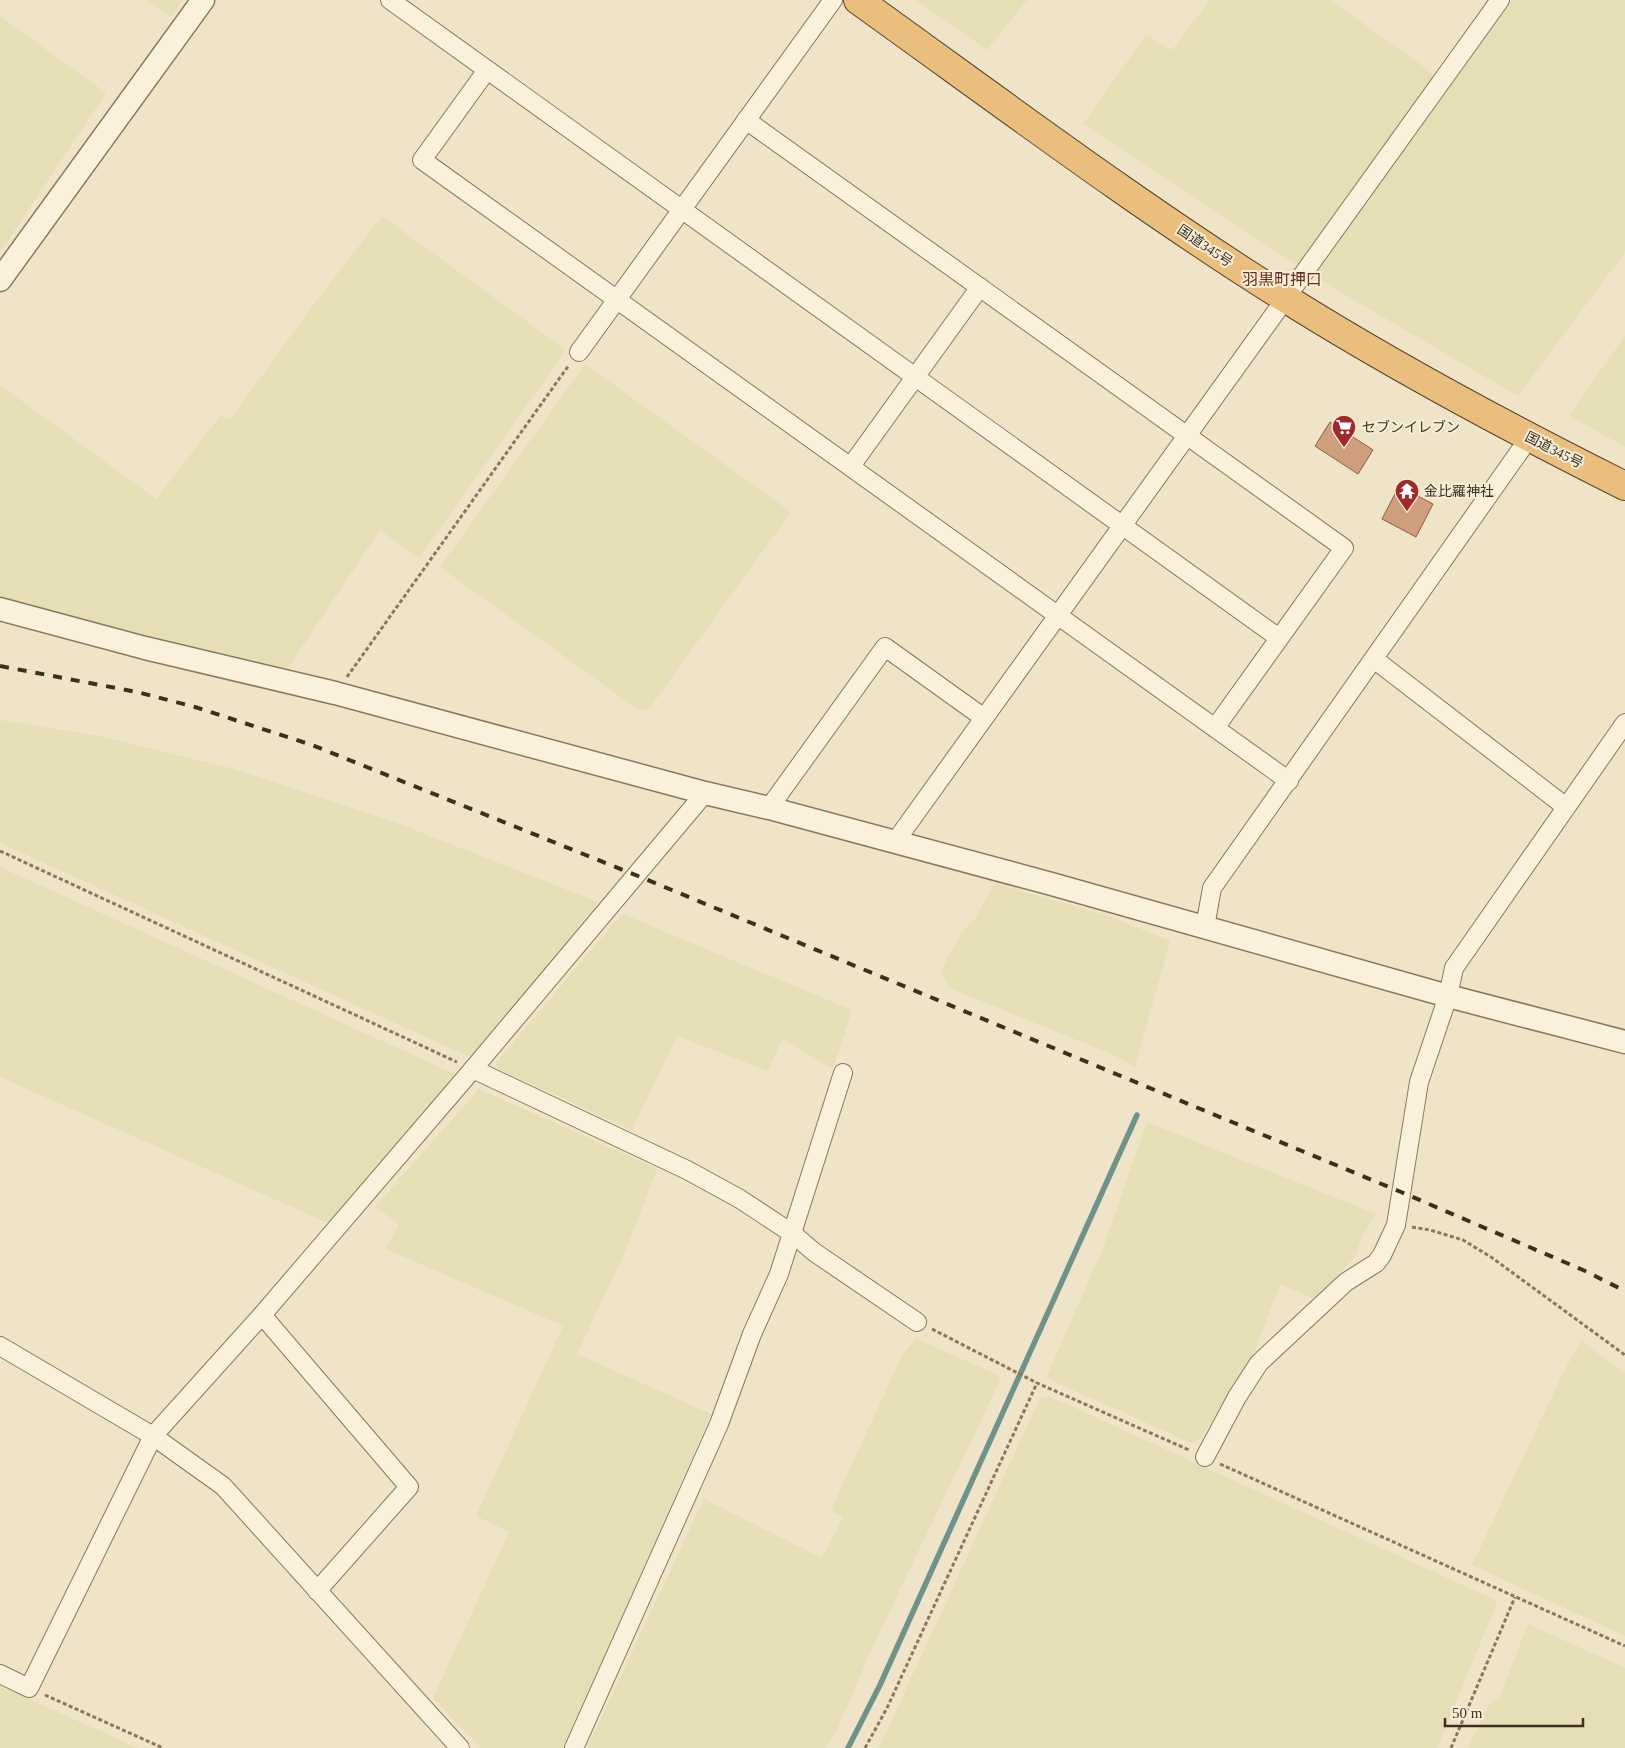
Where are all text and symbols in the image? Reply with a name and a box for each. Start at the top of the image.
street label: 国道345号 [1175,222,1235,270]
district label: 羽黒町押口 [1242,271,1322,288]
supermarket icon: セブンイレブン [1331,414,1357,448]
place label: セブンイレブン [1362,419,1460,435]
street label: 国道345号 [1523,429,1585,471]
temple icon: 金比羅神社 [1394,478,1420,512]
place label: 金比羅神社 [1424,484,1494,499]
scale bar [1445,1696,1582,1728]
text: 50 m [1452,1705,1483,1721]

